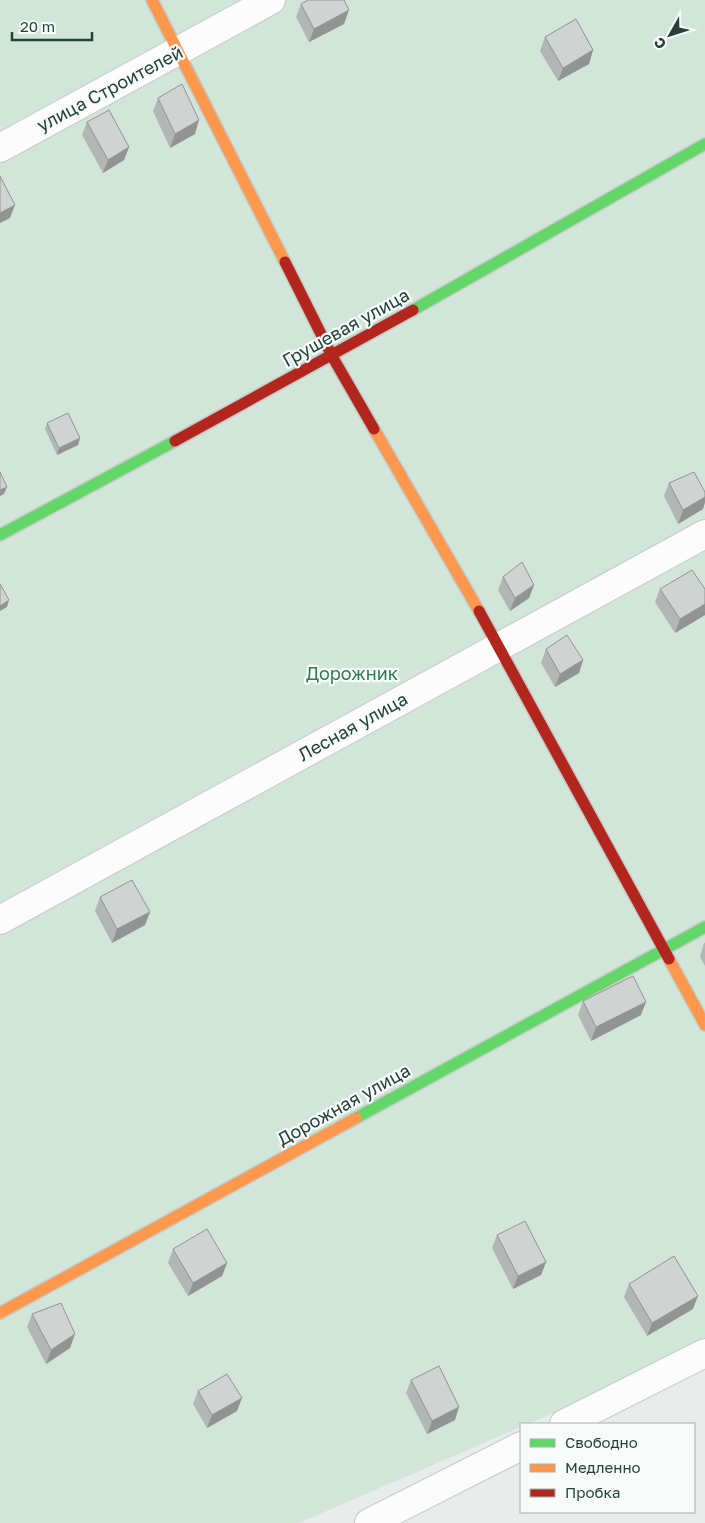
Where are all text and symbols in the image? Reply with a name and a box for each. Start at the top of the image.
scale bar [12,10,92,42]
north arrow [645,10,695,60]
text: 20 m [20,17,55,35]
text: С [650,34,669,53]
street label: улица Строителей [33,40,186,136]
street label: Грушевая улица [278,283,413,371]
park label: Дорожник [306,662,398,684]
street label: Лесная улица [294,687,411,765]
street label: Дорожная улица [273,1059,414,1150]
legend [520,1423,695,1513]
text: Свободно [565,1433,638,1451]
text: Медленно [565,1458,641,1476]
text: Пробка [565,1483,620,1501]

